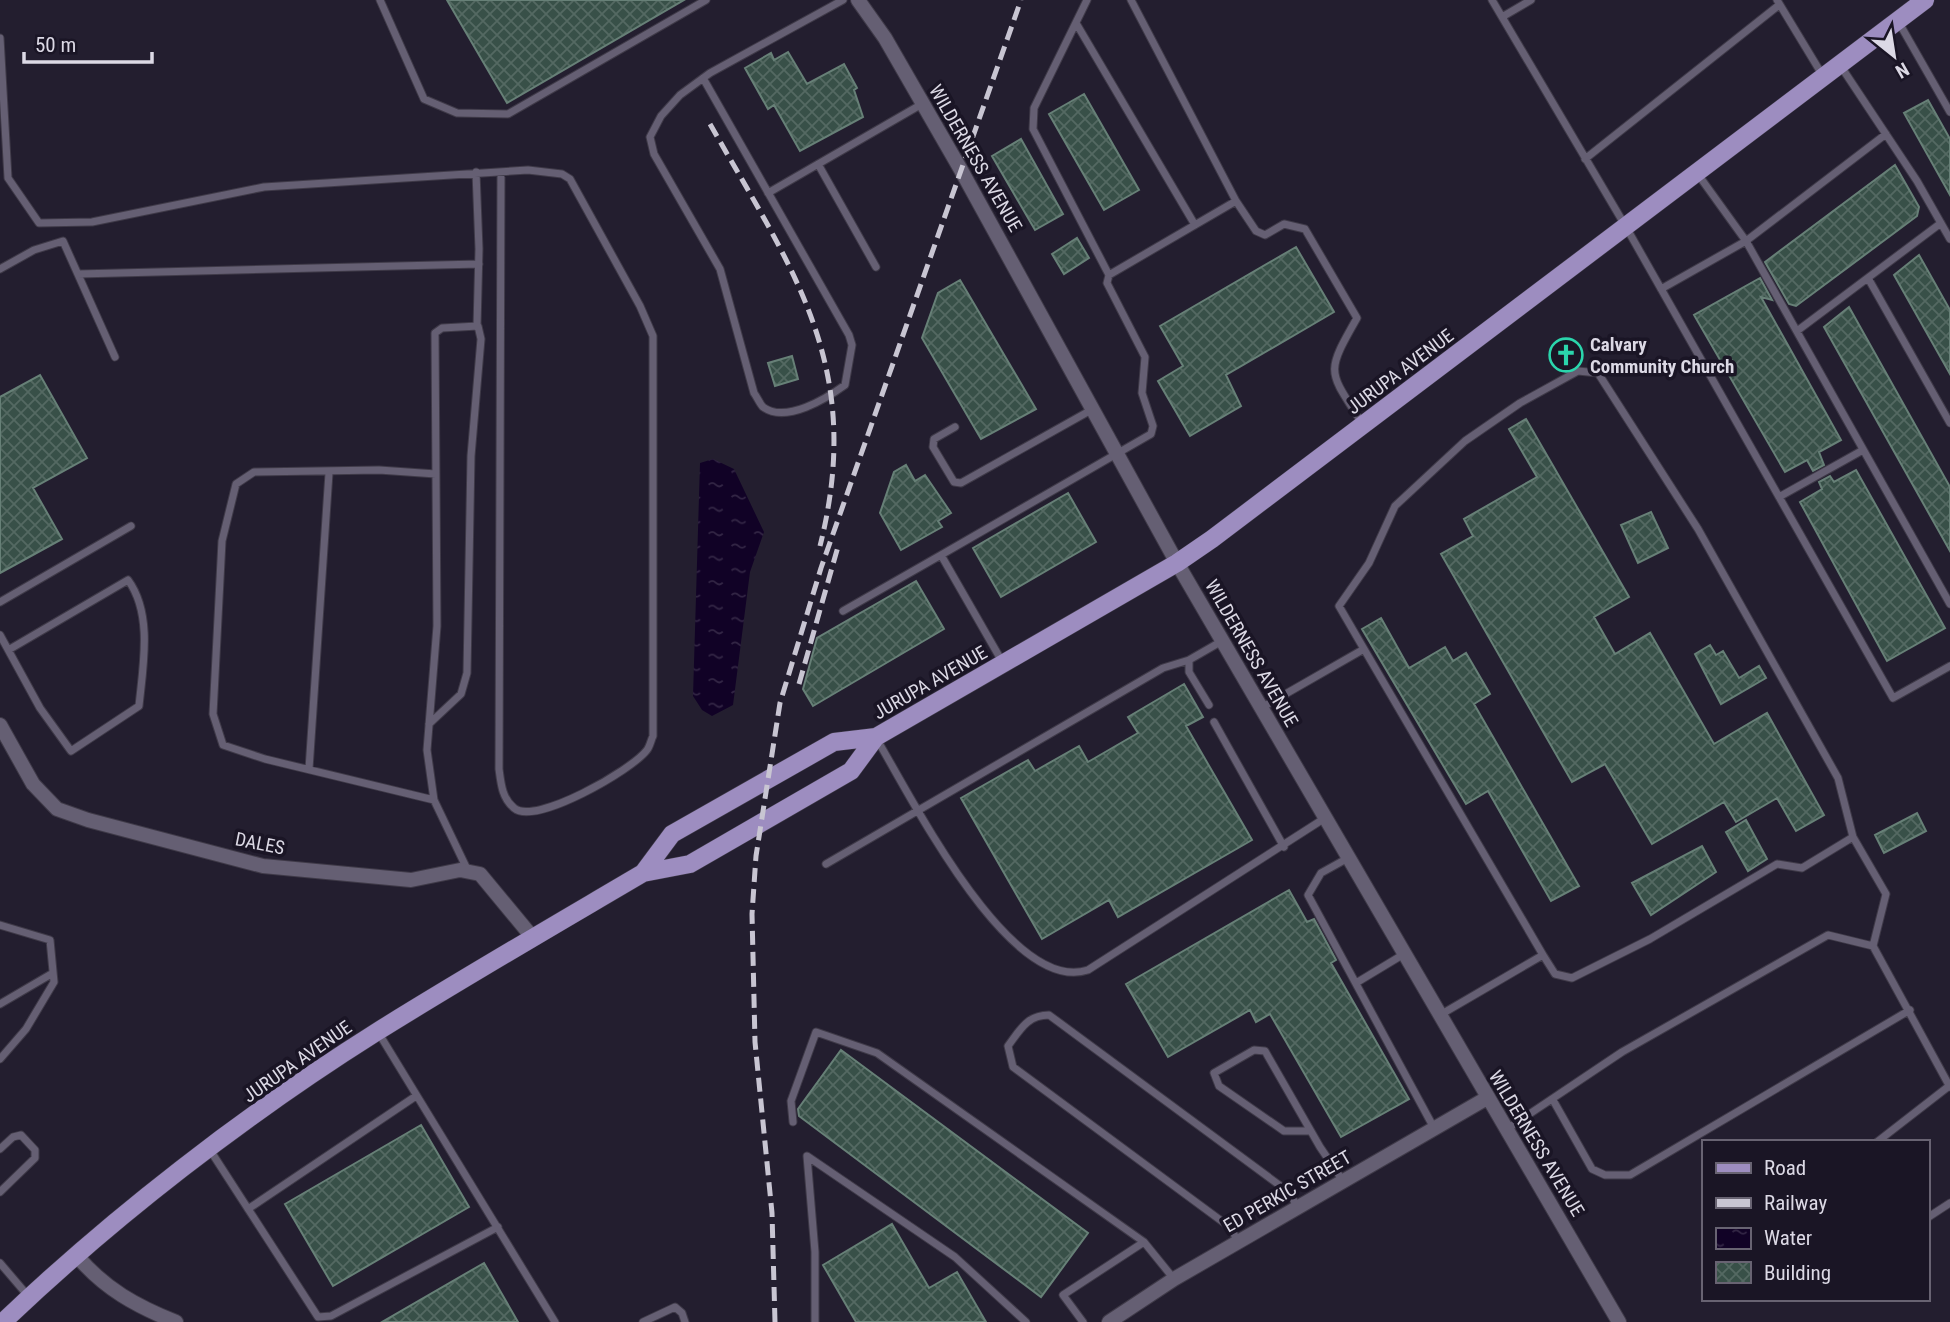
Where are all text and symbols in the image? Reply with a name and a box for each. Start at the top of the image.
scale bar [24,21,152,65]
north arrow [1859,21,1929,91]
text: 50 m [35,33,76,57]
text: N [1891,57,1913,83]
street label: WILDERNESS AVENUE [924,81,1027,236]
street label: JURUPA AVENUE [1343,324,1458,419]
place label: Calvary Community Church [1590,333,1734,378]
church icon: Calvary Community Church [1547,336,1585,374]
street label: WILDERNESS AVENUE [1200,576,1303,731]
street label: JURUPA AVENUE [869,641,991,724]
street label: DALES [233,827,287,860]
street label: JURUPA AVENUE [239,1015,356,1107]
street label: WILDERNESS AVENUE [1484,1066,1589,1220]
legend [1702,1140,1929,1301]
street label: ED PERKIC STREET [1219,1145,1355,1237]
text: Road [1764,1156,1806,1180]
text: Railway [1764,1191,1827,1215]
text: Water [1764,1226,1812,1250]
text: Building [1764,1261,1831,1285]

